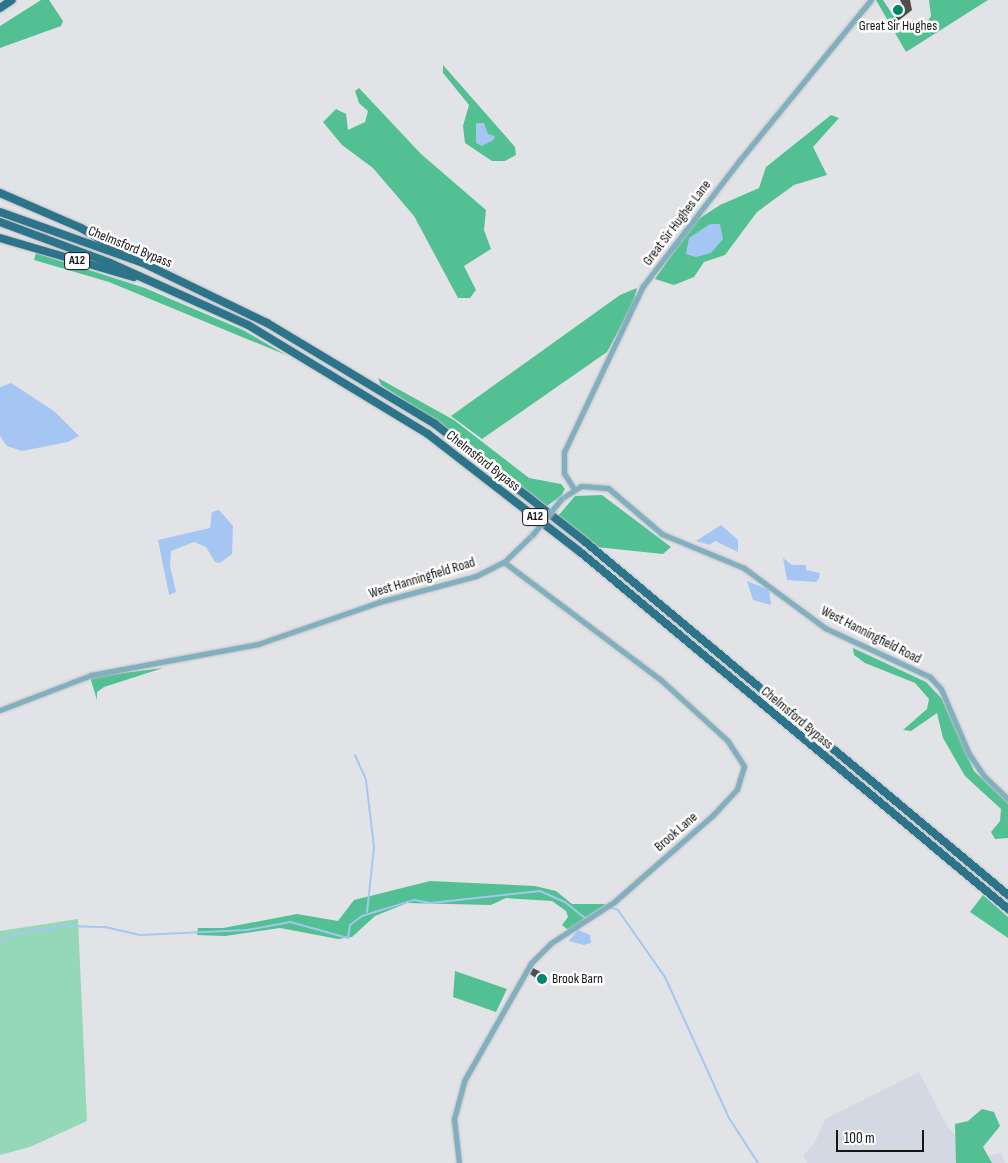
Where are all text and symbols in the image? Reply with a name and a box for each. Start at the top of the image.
marker: Great Sir Hughes [892,4,904,16]
place label: Great Sir Hughes [859,18,937,34]
street label: Great Sir Hughes Lane [639,177,715,269]
street label: Chelmsford Bypass [86,223,174,271]
road number: A12 [63,252,91,270]
street label: Chelmsford Bypass [443,427,523,495]
road number: A12 [521,508,549,526]
street label: West Hanningfield Road [367,554,477,602]
street label: West Hanningfield Road [818,602,924,668]
street label: Chelmsford Bypass [758,683,836,753]
street label: Brook Lane [651,809,701,855]
place label: Brook Barn [552,971,603,987]
marker: Brook Barn [536,973,548,985]
scale bar [838,1120,926,1152]
text: 100 m [844,1129,875,1148]

